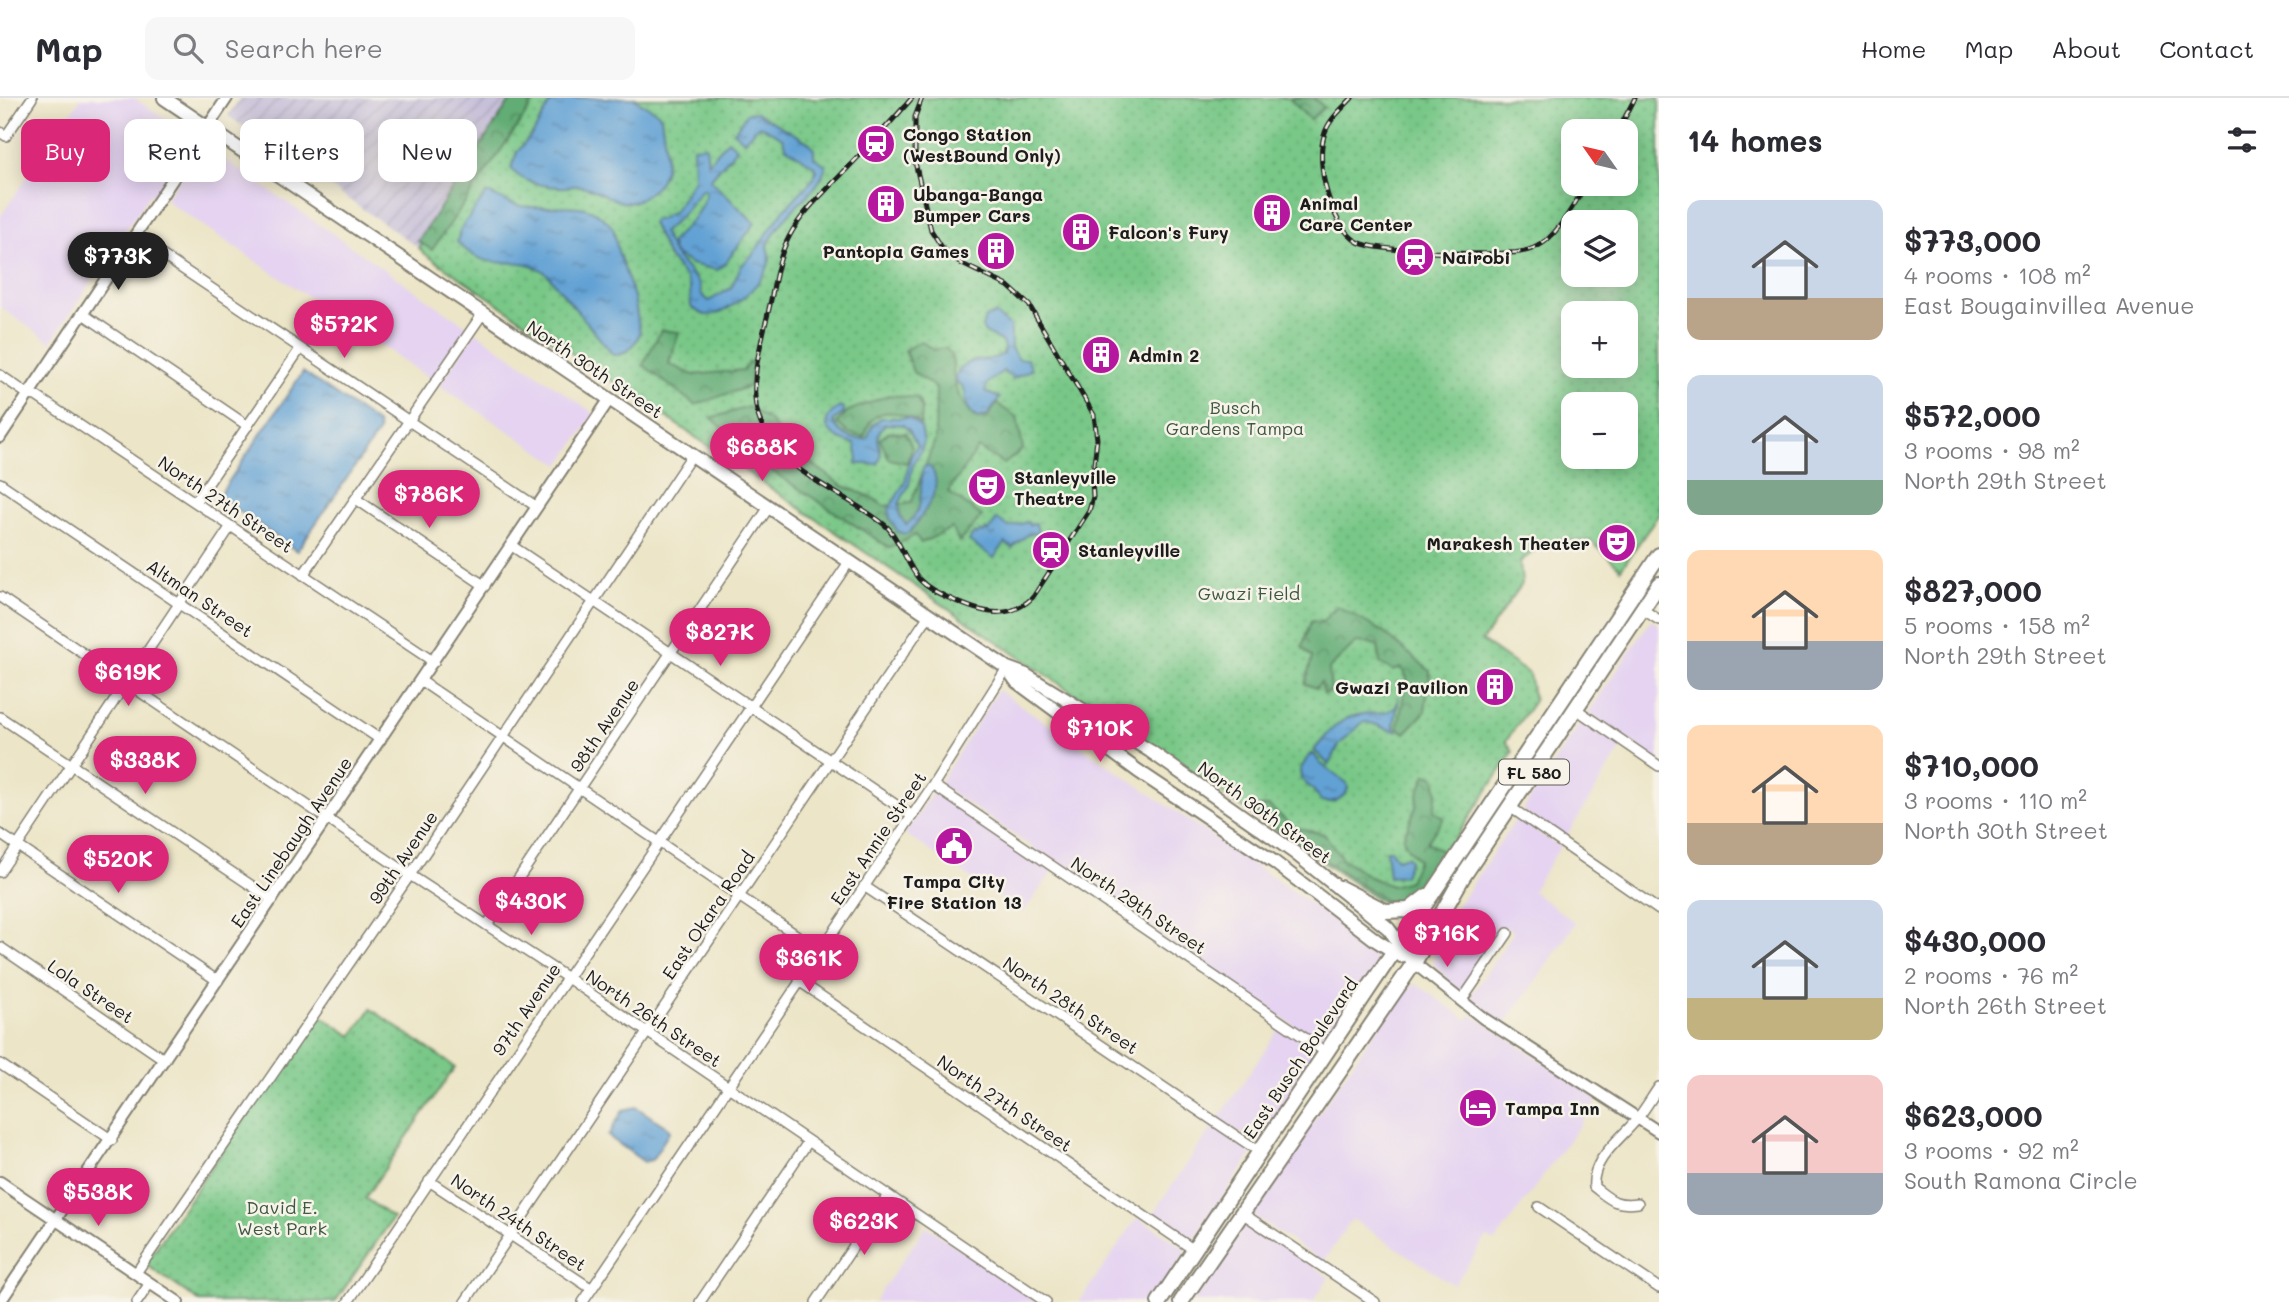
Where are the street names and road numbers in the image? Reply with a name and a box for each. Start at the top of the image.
street label: North 30th Street [522,314,668,424]
street label: North 27th Street [154,450,298,558]
street label: Altman Street [142,554,258,642]
street label: 98th Avenue [564,674,644,776]
street label: East Linebaugh Avenue [225,752,357,932]
street label: North 30th Street [1193,755,1337,869]
road number: FL 580 [1499,760,1569,785]
street label: East Annie Street [824,767,932,909]
street label: 99th Avenue [363,806,443,908]
street label: East Okara Road [656,846,760,984]
street label: North 29th Street [1067,851,1211,959]
street label: North 28th Street [998,951,1144,1059]
street label: Lola Street [43,953,139,1029]
street label: 97th Avenue [486,958,566,1060]
street label: North 26th Street [581,964,727,1072]
street label: East Busch Boulevard [1237,973,1363,1143]
street label: North 27th Street [933,1049,1077,1157]
street label: North 24th Street [447,1168,591,1276]

